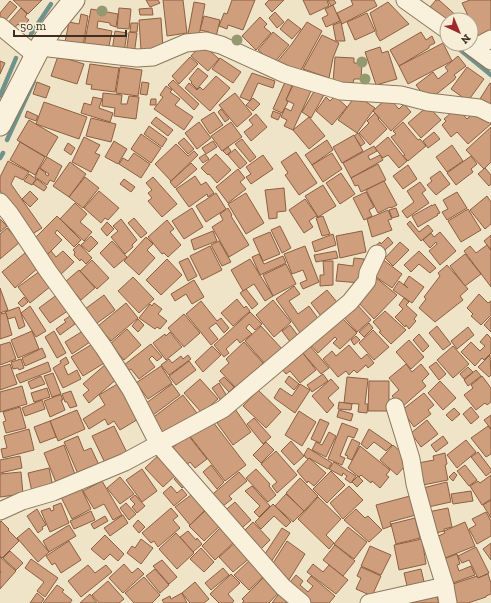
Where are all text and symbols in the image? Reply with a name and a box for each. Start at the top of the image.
scale bar [14,12,126,38]
north arrow [439,12,479,52]
text: 50 m [20,19,47,33]
text: N [458,31,473,47]

